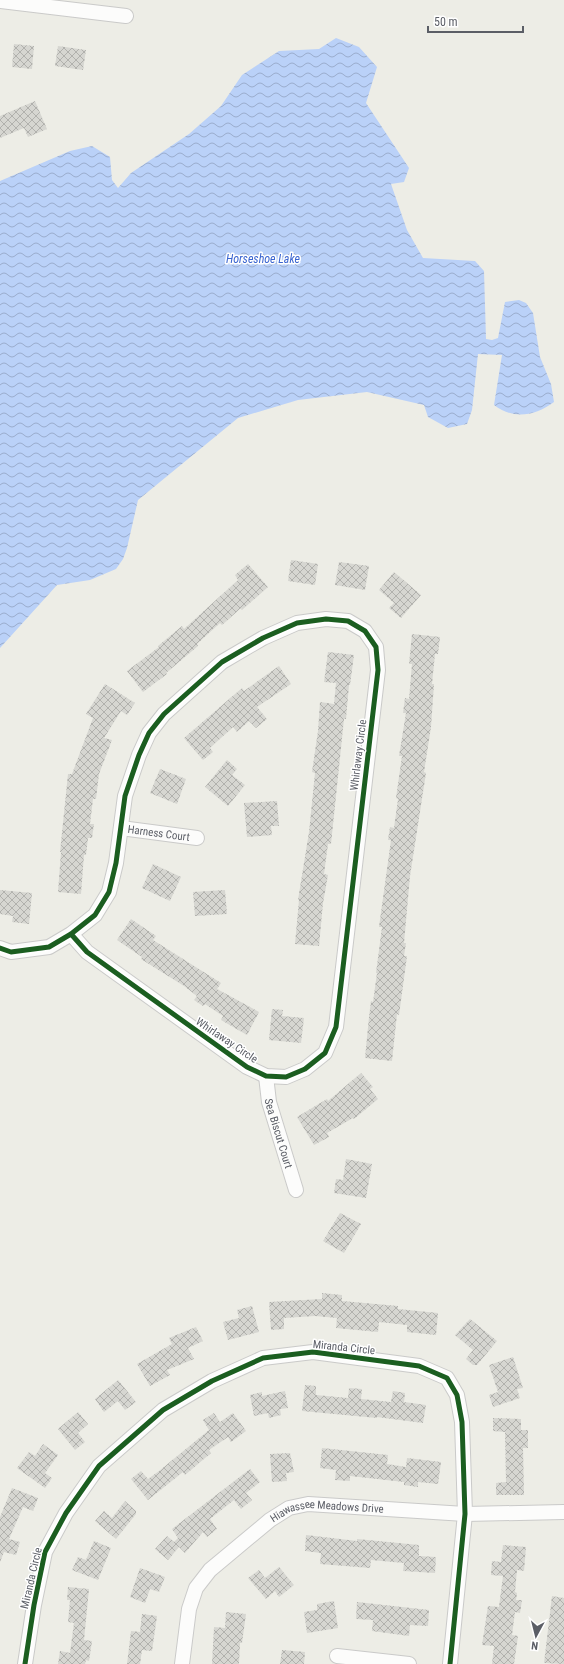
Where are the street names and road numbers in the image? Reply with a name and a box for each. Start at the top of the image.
street label: Whirlaway Circle [348,719,369,791]
street label: Harness Court [127,823,190,844]
street label: Whirlaway Circle [193,1015,260,1066]
street label: Sea Biscut Court [262,1098,295,1170]
street label: Miranda Circle [312,1338,376,1357]
street label: Hiawassee Meadows Drive [268,1498,384,1525]
street label: Miranda Circle [18,1546,45,1610]

